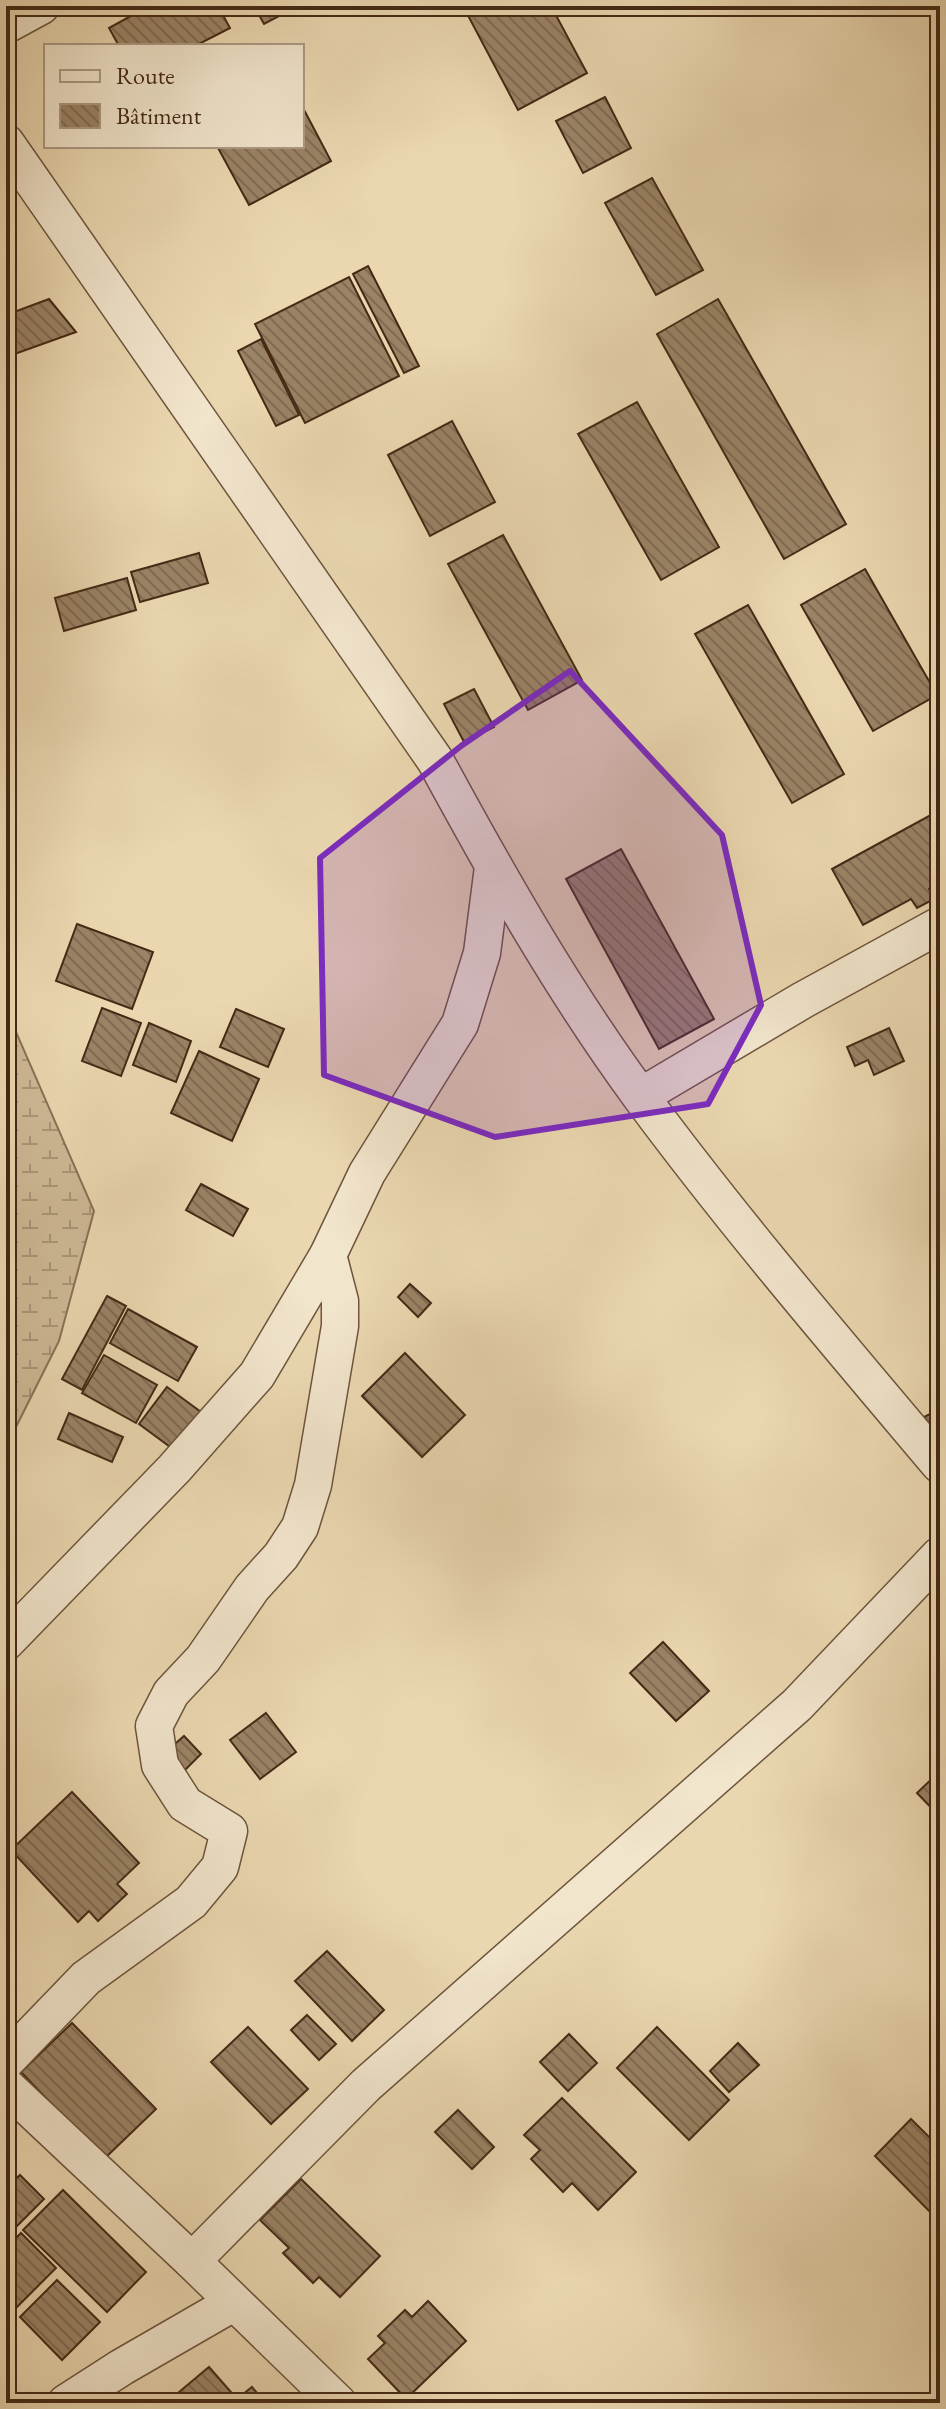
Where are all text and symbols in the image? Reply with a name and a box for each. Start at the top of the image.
legend [44,44,304,148]
text: Route [116,60,175,91]
text: Bâtiment [116,100,202,131]

